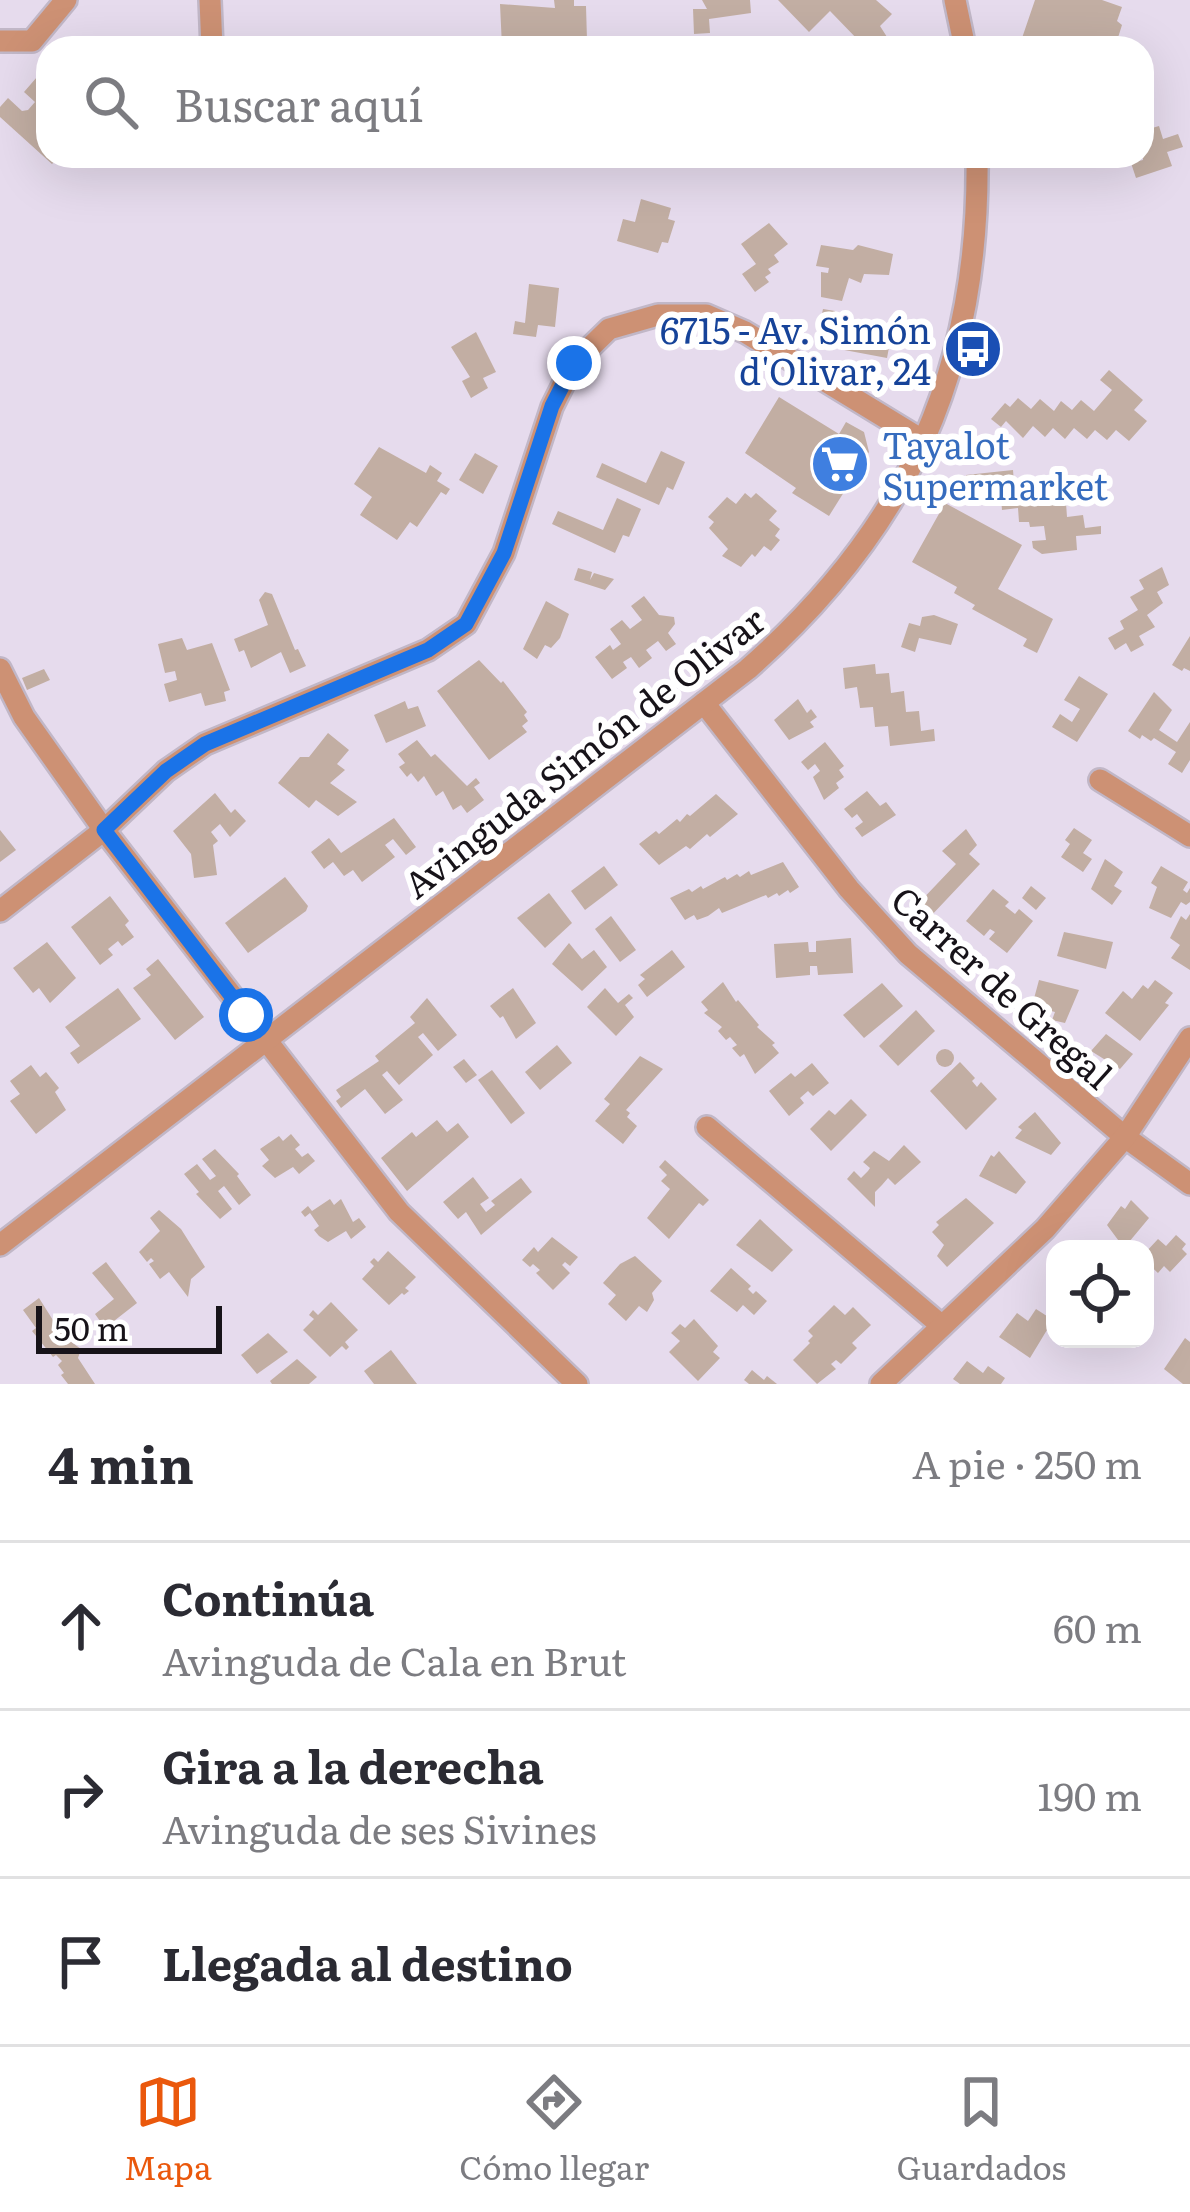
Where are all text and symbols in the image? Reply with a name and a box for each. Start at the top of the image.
search box [36,36,1154,168]
icon: search [78,69,144,135]
text: Buscar aquí [174,69,423,136]
place label: 6715 - Av. Simón d'Olivar, 24 [660,302,931,396]
bus stop icon: 6715 - Av. Simón d'Olivar, 24 [942,318,1004,380]
route end [547,336,601,390]
place label: Tayalot Supermarket [882,417,1109,511]
supermarket icon: Tayalot Supermarket [809,433,871,495]
street label: Avinguda Simón de Olivar [391,593,775,909]
street label: Carrer de Gregal [881,872,1125,1100]
route start [219,988,273,1042]
map controls [1046,1240,1154,1348]
button: locate [1046,1240,1154,1348]
scale bar [36,1300,222,1353]
text: 50 m [54,1302,128,1351]
text: 4 min [48,1424,194,1500]
text: A pie · 250 m [912,1433,1142,1491]
text: Continúa [162,1563,374,1630]
icon: ahead [48,1593,114,1659]
text: 60 m [1053,1597,1142,1655]
text: Avinguda de Cala en Brut [162,1630,627,1688]
text: Gira a la derecha [162,1731,544,1798]
icon: right [48,1761,114,1827]
text: 190 m [1038,1765,1142,1823]
text: Avinguda de ses Sivines [162,1798,597,1856]
text: Llegada al destino [162,1928,573,1995]
icon: arrive [48,1929,114,1995]
tab: Mapa [124,2069,212,2190]
tab: Cómo llegar [459,2069,649,2190]
tab: Guardados [896,2069,1066,2190]

